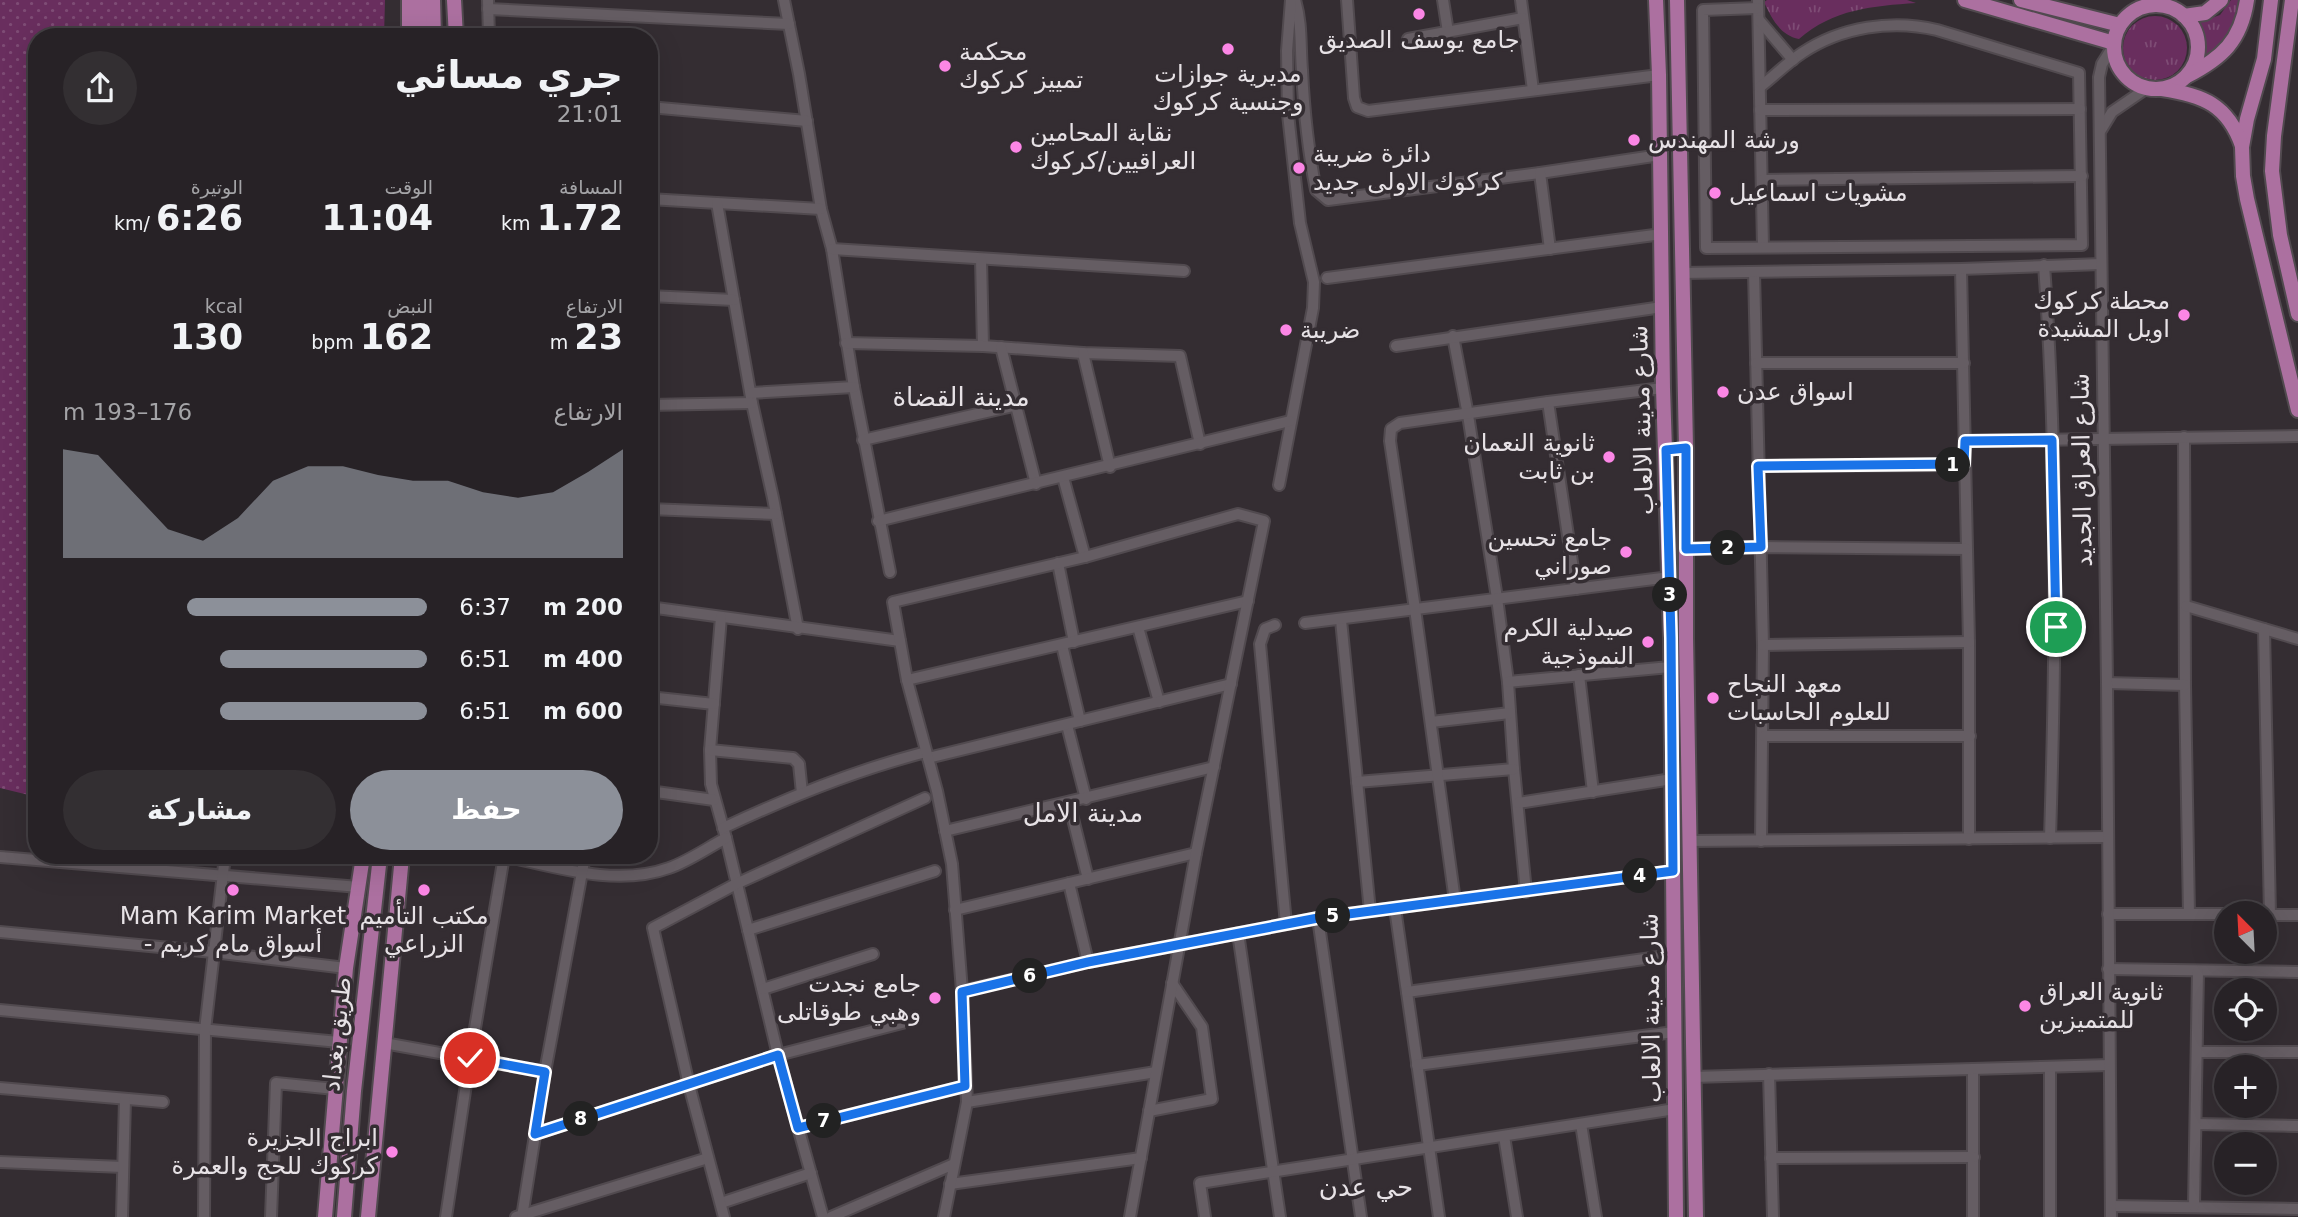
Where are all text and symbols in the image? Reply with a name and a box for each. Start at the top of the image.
marker: جامع يوسف الصديق [1411,6,1427,22]
place label: جامع يوسف الصديق [1318,26,1520,54]
place label: محكمة تمييز كركوك [959,38,1083,94]
marker: مديرية جوازات وجنسية كركوك [1220,41,1236,57]
button: share [63,51,137,125]
text: جري مسائي [395,53,623,97]
marker: محكمة تمييز كركوك [937,58,953,74]
place label: مديرية جوازات وجنسية كركوك [1152,60,1304,116]
text: 21:01 [557,101,623,127]
place label: نقابة المحامين العراقيين/كركوك [1030,119,1196,175]
place label: ورشة المهندس [1648,126,1800,154]
marker: ورشة المهندس [1626,132,1642,148]
marker: نقابة المحامين العراقيين/كركوك [1008,139,1024,155]
place label: دائرة ضريبة كركوك الاولی جدید [1313,140,1503,196]
marker: دائرة ضريبة كركوك الاولی جدید [1291,160,1307,176]
text: الوتيرة [191,176,243,198]
text: الوقت [384,176,433,198]
text: المسافة [559,176,623,198]
place label: مشويات اسماعيل [1729,179,1908,207]
marker: مشويات اسماعيل [1707,185,1723,201]
text: 6:26 [156,198,243,238]
text: 11:04 [322,198,433,238]
text: 1.72 [537,198,623,238]
text: /km [114,212,156,234]
text: km [501,212,537,234]
place label: محطة كركوك اويل المشيدة [2033,287,2170,343]
text: kcal [205,295,243,317]
text: النبض [387,295,433,317]
text: الارتفاع [566,295,623,317]
marker: محطة كركوك اويل المشيدة [2176,307,2192,323]
place label: ضريبة [1300,316,1360,344]
text: 130 [170,317,243,357]
text: 162 [360,317,433,357]
text: 23 [574,317,623,357]
marker: ضريبة [1278,322,1294,338]
street label: شارع مدينة الالعاب [1625,325,1659,515]
text: bpm [311,331,360,353]
text: m [550,331,574,353]
street label: شارع العراق الجديد [2066,373,2098,567]
place label: اسواق عدن [1737,378,1854,406]
district label: مدينة القضاة [892,382,1030,412]
marker: اسواق عدن [1715,384,1731,400]
text: 176–193 m [63,399,192,425]
text: الارتفاع [554,399,623,425]
place label: ثانوية النعمان بن ثابت [1463,429,1595,485]
pin: 1 [1936,448,1970,482]
marker: ثانوية النعمان بن ثابت [1601,449,1617,465]
text: 1 [1946,453,1959,475]
place label: جامع تحسين صوراني [1488,524,1612,580]
pin: 2 [1710,530,1746,566]
text: 2 [1721,536,1734,558]
marker: جامع تحسين صوراني [1618,544,1634,560]
pin: 3 [1652,578,1688,612]
text: 3 [1663,583,1676,605]
text: 6:37 [459,594,511,620]
text: 200 m [543,594,623,620]
pin [2026,597,2086,657]
icon: arrive [2037,608,2075,646]
place label: صيدلية الكرم النموذجية [1503,614,1634,670]
marker: صيدلية الكرم النموذجية [1640,634,1656,650]
text: 6:51 [459,646,511,672]
text: 400 m [543,646,623,672]
place label: معهد النجاح للعلوم الحاسبات [1727,670,1891,726]
marker: معهد النجاح للعلوم الحاسبات [1705,690,1721,706]
text: 6:51 [459,698,511,724]
text: 600 m [543,698,623,724]
button: مشاركة [63,770,336,850]
button: حفظ [350,770,623,850]
district label: مدينة الامل [1023,798,1143,828]
pin: 4 [1622,858,1658,894]
text: 4 [1633,864,1646,886]
marker: Mam Karim Market - أسواق مام كريم [225,882,241,898]
marker: مكتب التأميم الزراعي [416,882,432,898]
pin: 5 [1316,898,1350,934]
place label: مكتب التأميم الزراعي [359,899,489,958]
north arrow [2214,901,2277,964]
map controls [2214,901,2277,1195]
place label: Mam Karim Market - أسواق مام كريم [120,902,346,958]
text: 5 [1326,904,1339,926]
street label: شارع مدينة الالعاب [1635,913,1667,1103]
pin: 6 [1012,958,1048,993]
text: 6 [1023,964,1036,986]
place label: جامع نجدت وهبي طوقاتلى [777,970,921,1026]
street label: طريق بغداد [317,975,357,1093]
place label: ثانوية العراق للمتميزين [2039,978,2163,1034]
button: locate [2214,978,2277,1041]
marker: جامع نجدت وهبي طوقاتلى [927,990,943,1006]
marker: ثانوية العراق للمتميزين [2017,998,2033,1014]
pin [440,1028,500,1088]
icon: check [451,1039,489,1077]
button: + [2214,1055,2277,1118]
pin: 8 [564,1102,598,1136]
pin: 7 [806,1104,842,1138]
text: 8 [574,1107,587,1129]
text: 7 [817,1109,830,1131]
place label: ابراج الجزيرة كركوك للحج والعمرة [171,1124,379,1180]
button: − [2214,1132,2277,1195]
marker: ابراج الجزيرة كركوك للحج والعمرة [384,1144,400,1160]
district label: حي عدن [1319,1172,1413,1202]

